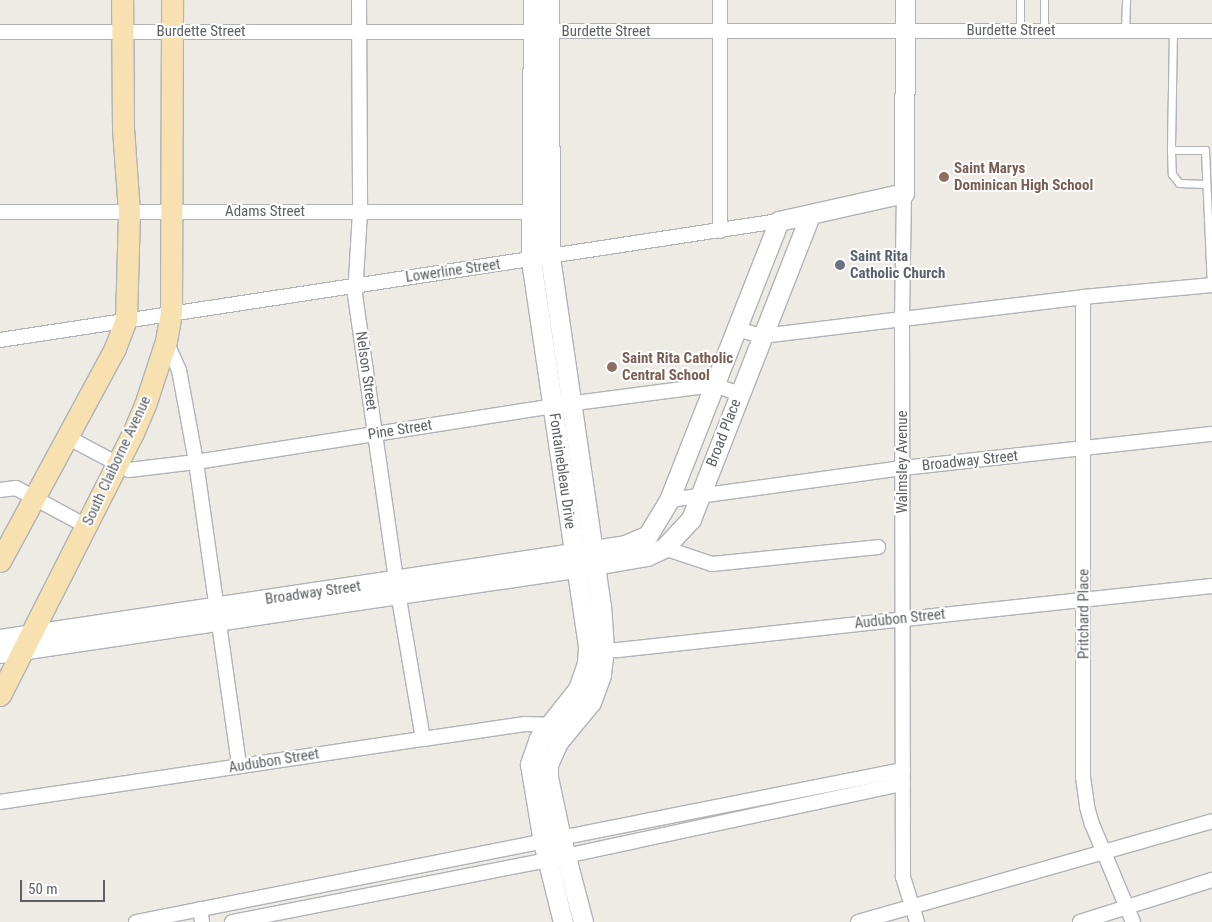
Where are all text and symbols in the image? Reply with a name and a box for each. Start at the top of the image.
street label: Burdette Street [967,22,1055,40]
street label: Burdette Street [157,23,245,41]
street label: Burdette Street [562,23,650,41]
place label: Saint Marys Dominican High School [954,159,1093,194]
marker: Saint Marys Dominican High School [938,171,950,183]
street label: Adams Street [225,203,305,221]
place label: Saint Rita Catholic Church [850,247,945,282]
street label: Lowerline Street [404,255,502,287]
marker: Saint Rita Catholic Church [834,259,846,271]
street label: Nelson Street [352,330,380,412]
place label: Saint Rita Catholic Central School [622,349,733,384]
marker: Saint Rita Catholic Central School [606,361,618,373]
street label: South Claiborne Avenue [79,393,155,529]
street label: Broad Place [703,397,745,469]
street label: Walmsley Avenue [894,410,912,514]
street label: Fontainebleau Drive [545,412,579,530]
street label: Pine Street [367,416,433,444]
street label: Broadway Street [921,447,1019,475]
street label: Pritchard Place [1075,569,1093,659]
street label: Broadway Street [264,577,362,609]
street label: Audubon Street [854,605,946,633]
street label: Audubon Street [228,745,320,777]
scale bar [22,870,108,902]
text: 50 m [28,880,58,898]

